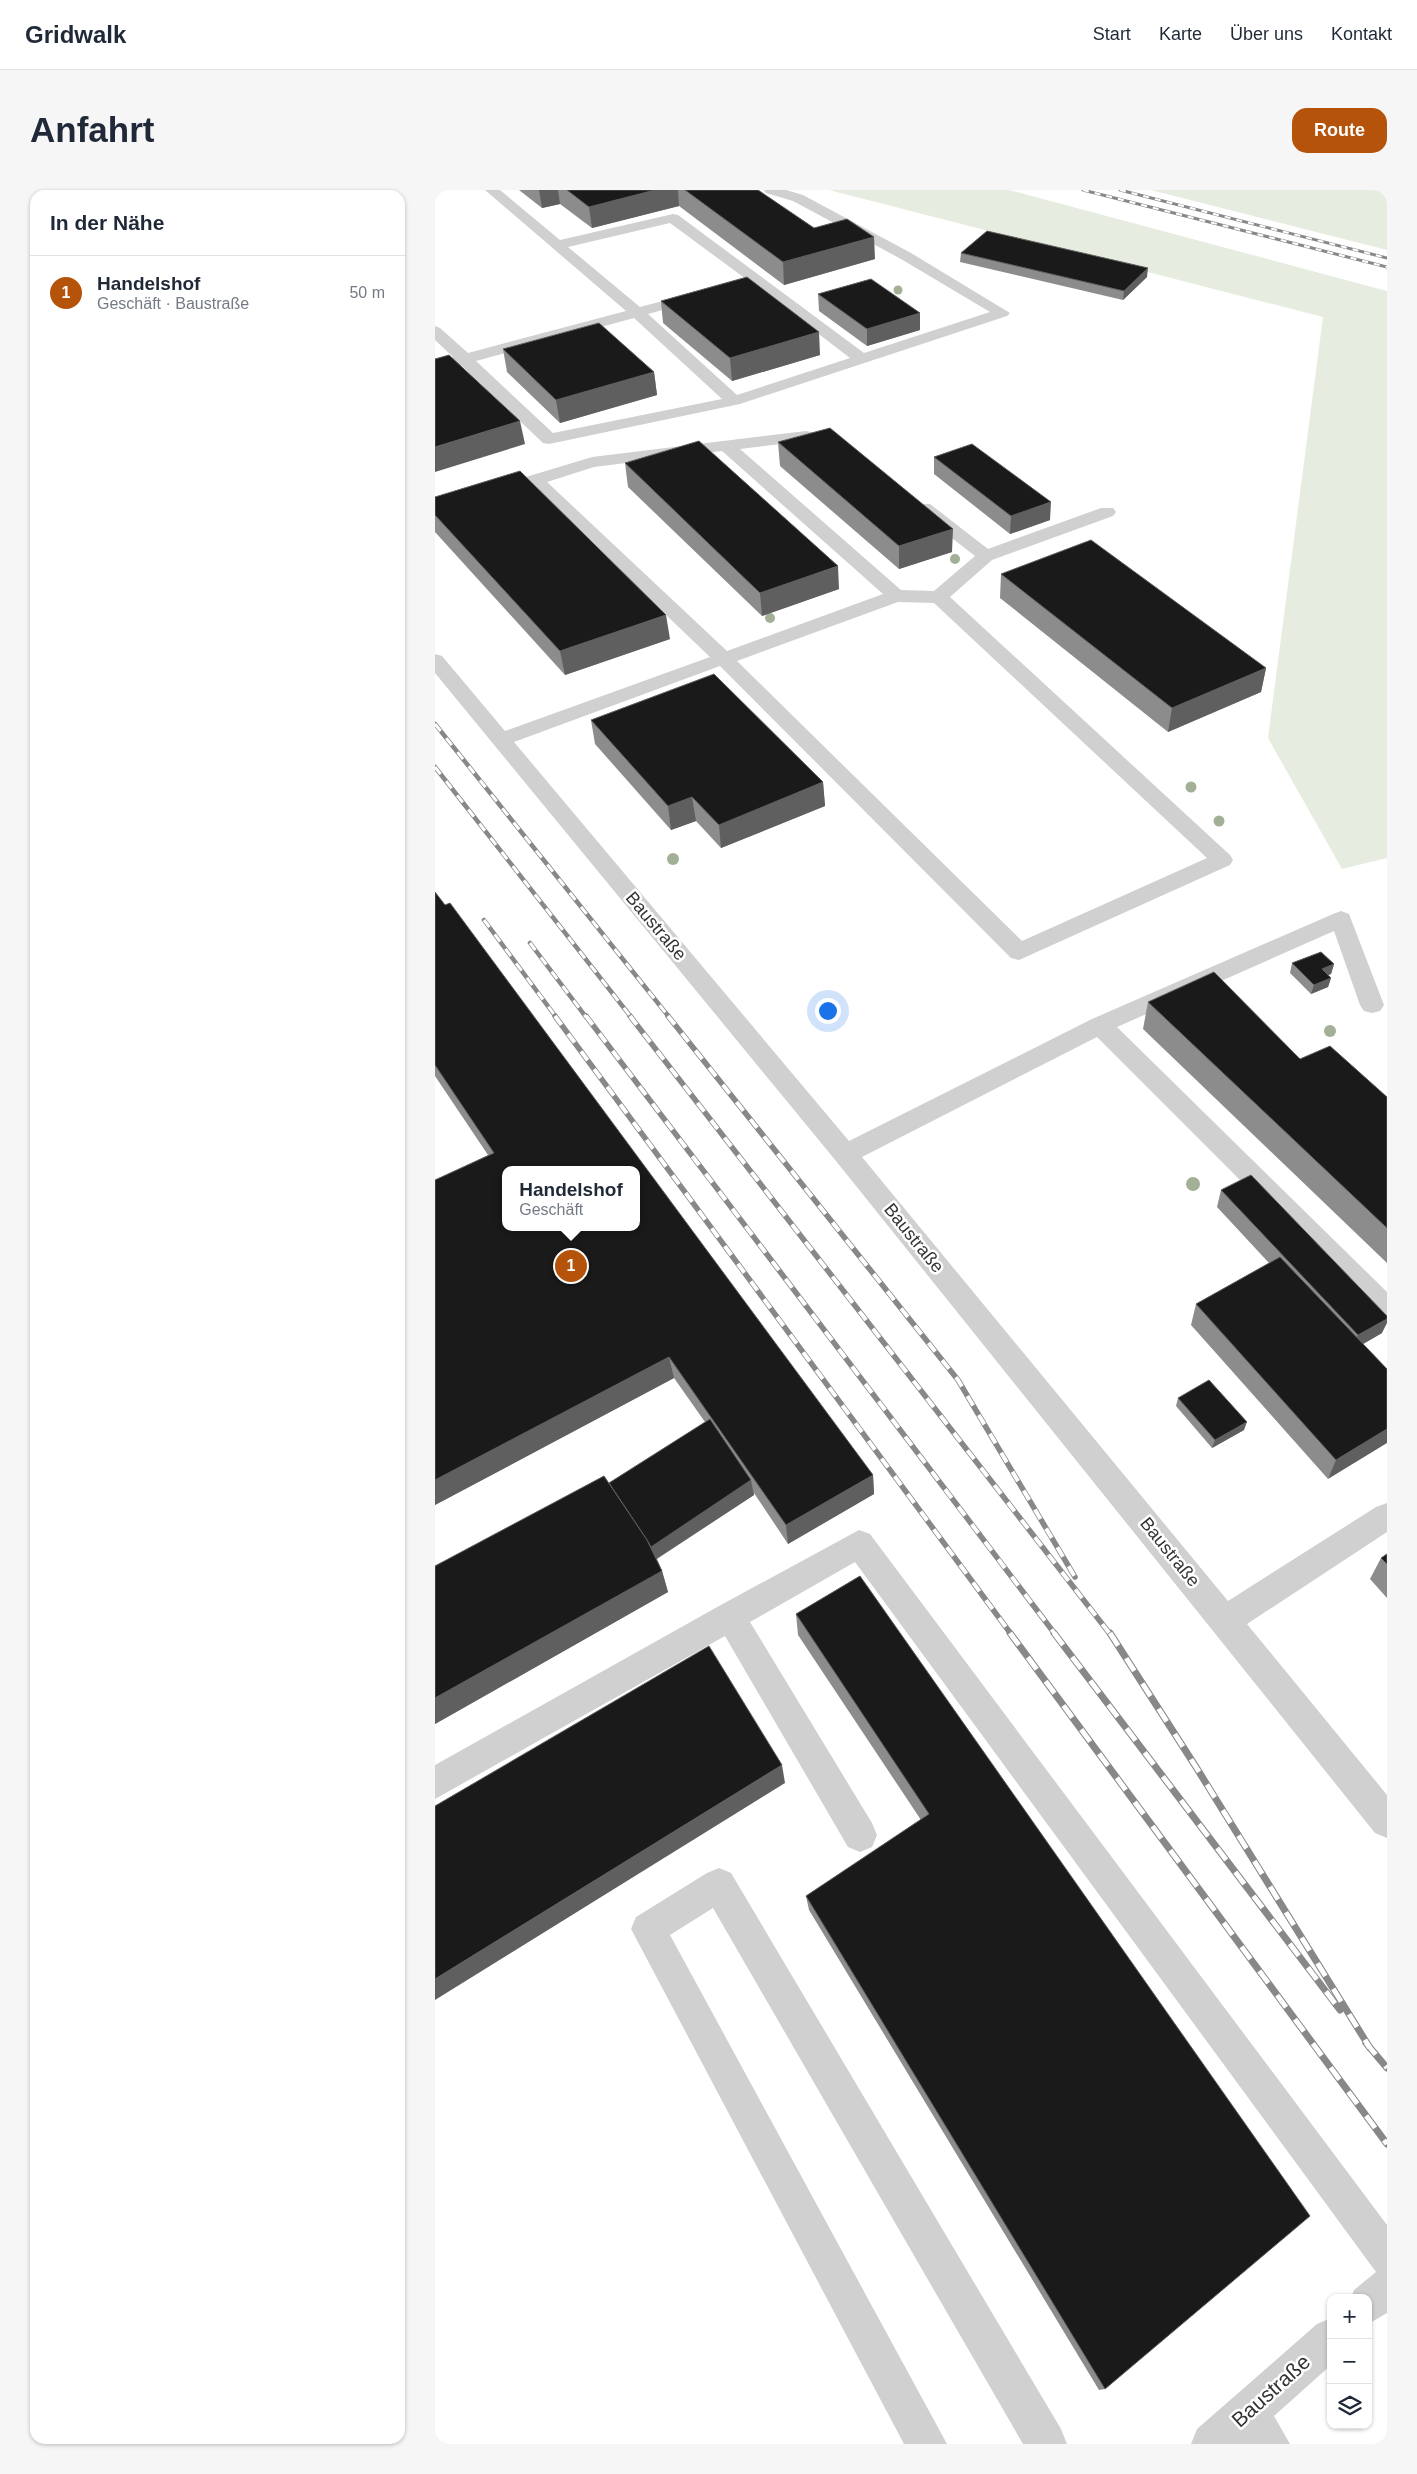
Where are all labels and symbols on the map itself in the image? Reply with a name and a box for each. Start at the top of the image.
street label: Baustraße [622,888,690,964]
your location [815,998,841,1024]
street label: Baustraße [880,1199,948,1277]
pin: 1 [555,1247,587,1285]
street label: Baustraße [1136,1513,1204,1591]
street label: Baustraße [1227,2350,1314,2432]

